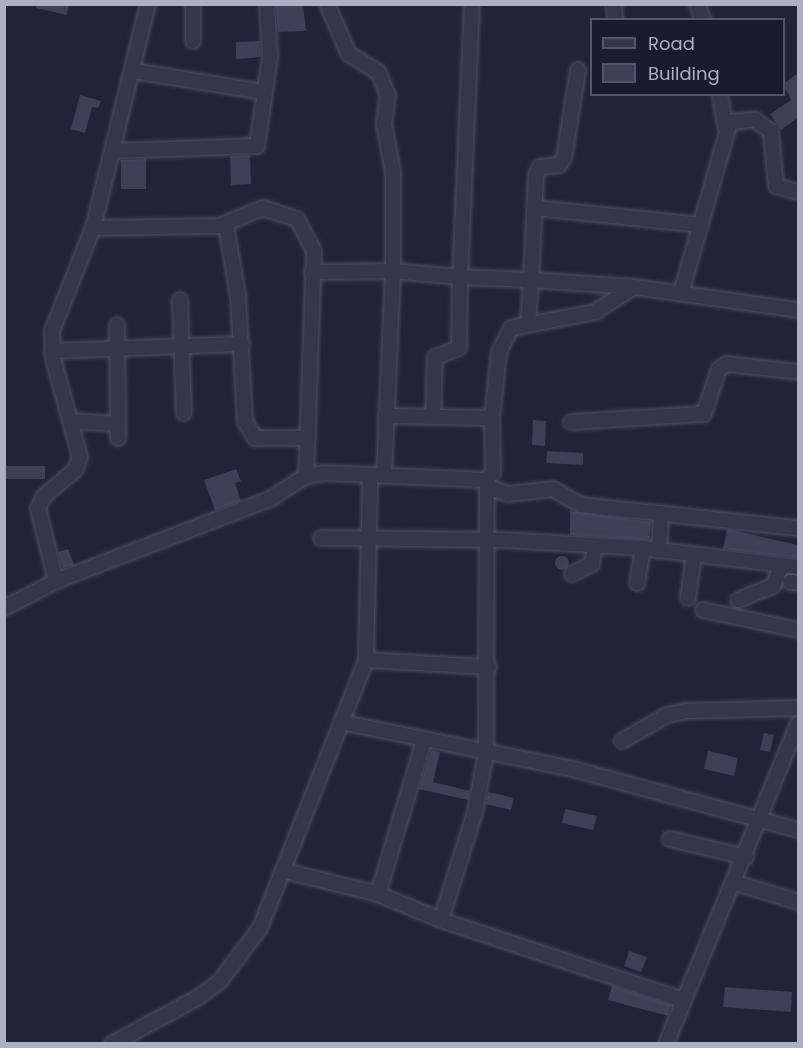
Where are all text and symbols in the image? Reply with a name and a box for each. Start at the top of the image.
legend [590,18,785,96]
text: Road [648,31,695,56]
text: Building [648,61,720,86]

